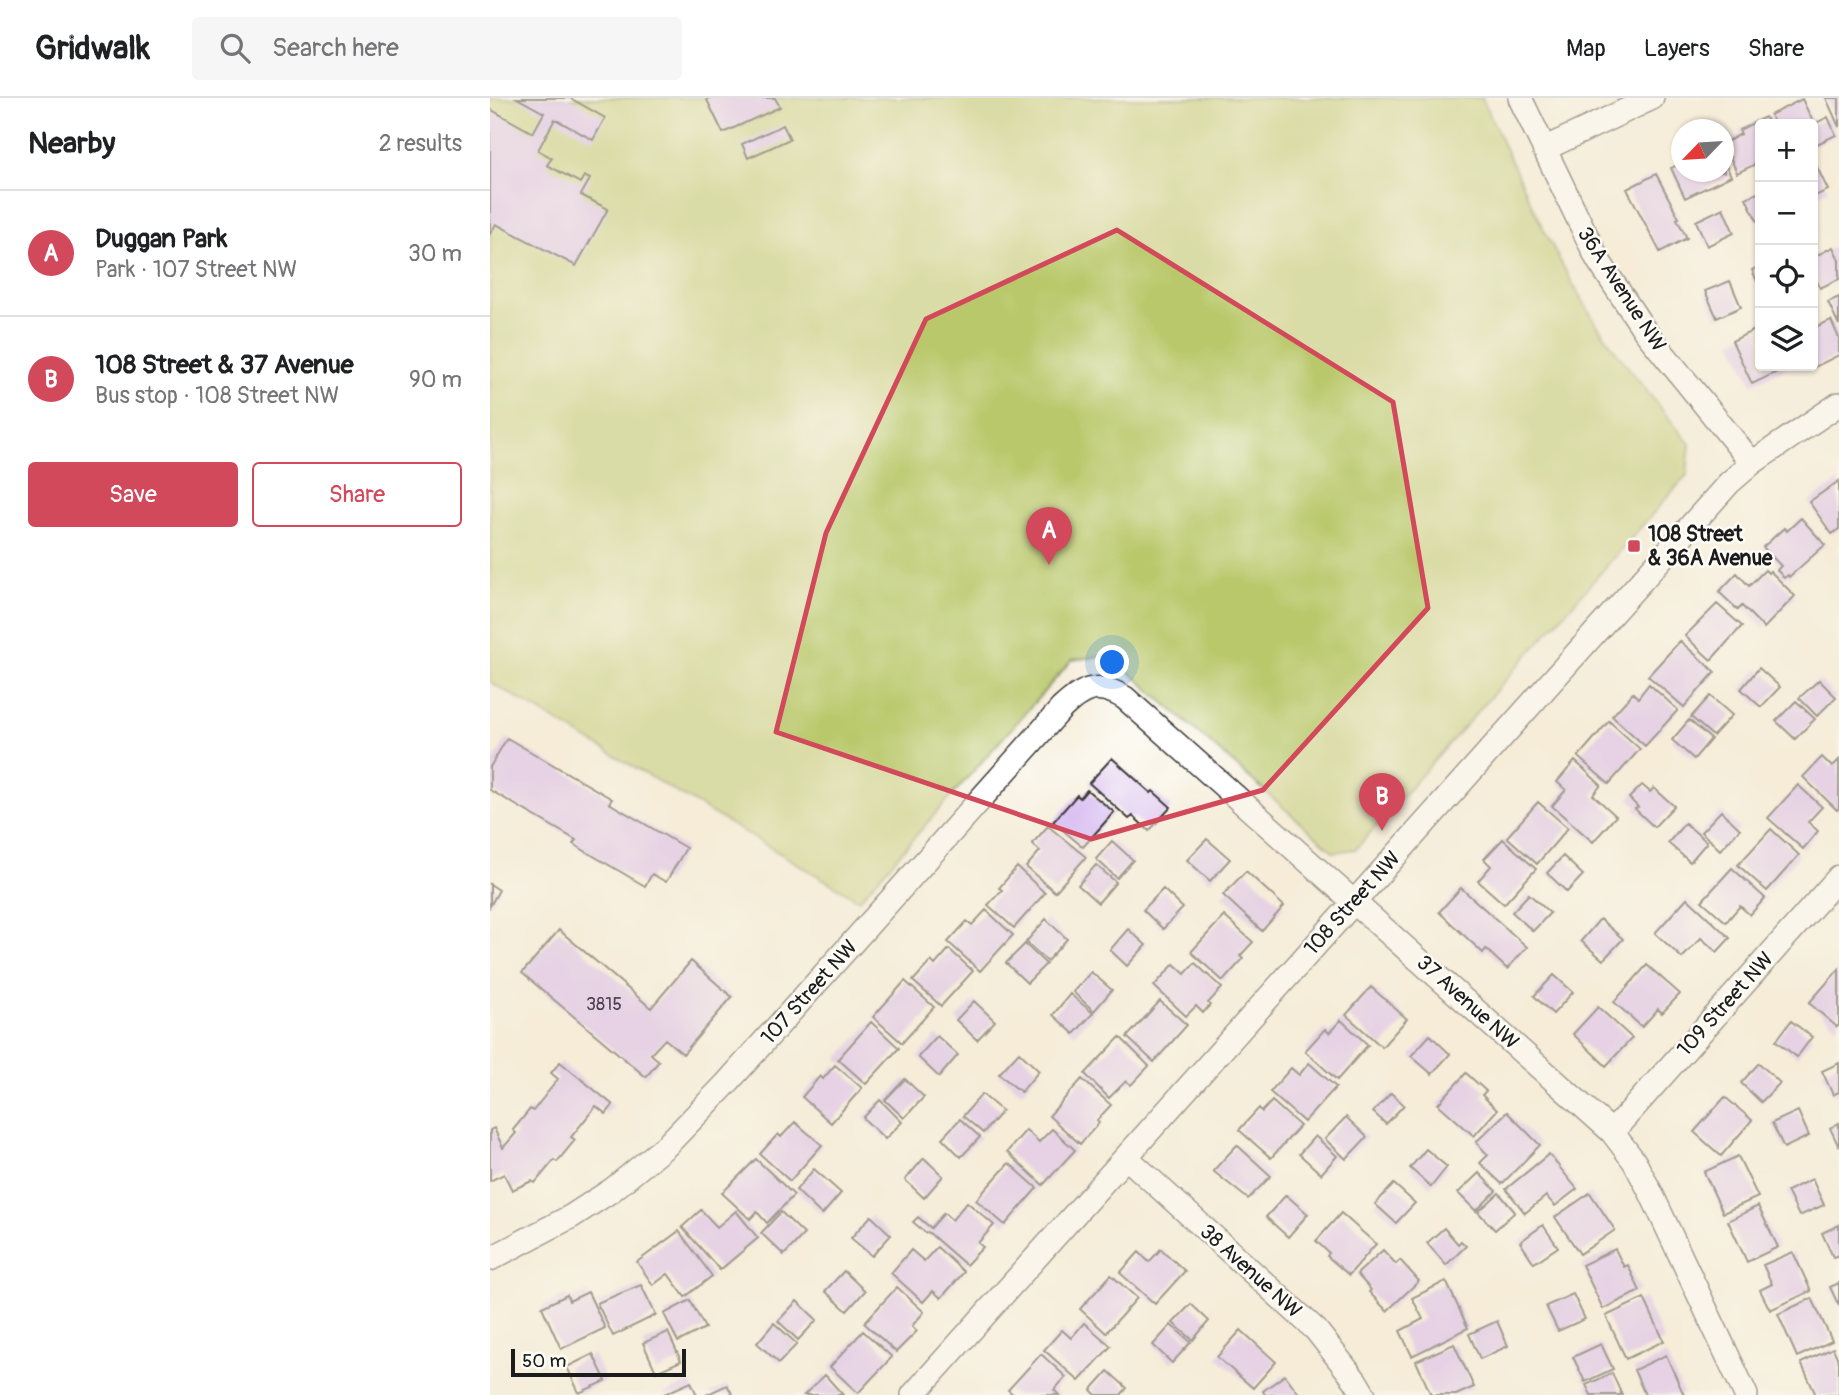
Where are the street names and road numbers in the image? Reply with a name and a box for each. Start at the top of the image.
street label: 36A Avenue NW [1571,222,1672,357]
street label: 108 Street NW [1298,845,1406,961]
street label: 107 Street NW [755,934,864,1050]
street label: 109 Street NW [1671,946,1779,1062]
street label: 37 Avenue NW [1411,949,1524,1055]
street label: 38 Avenue NW [1194,1218,1307,1324]

